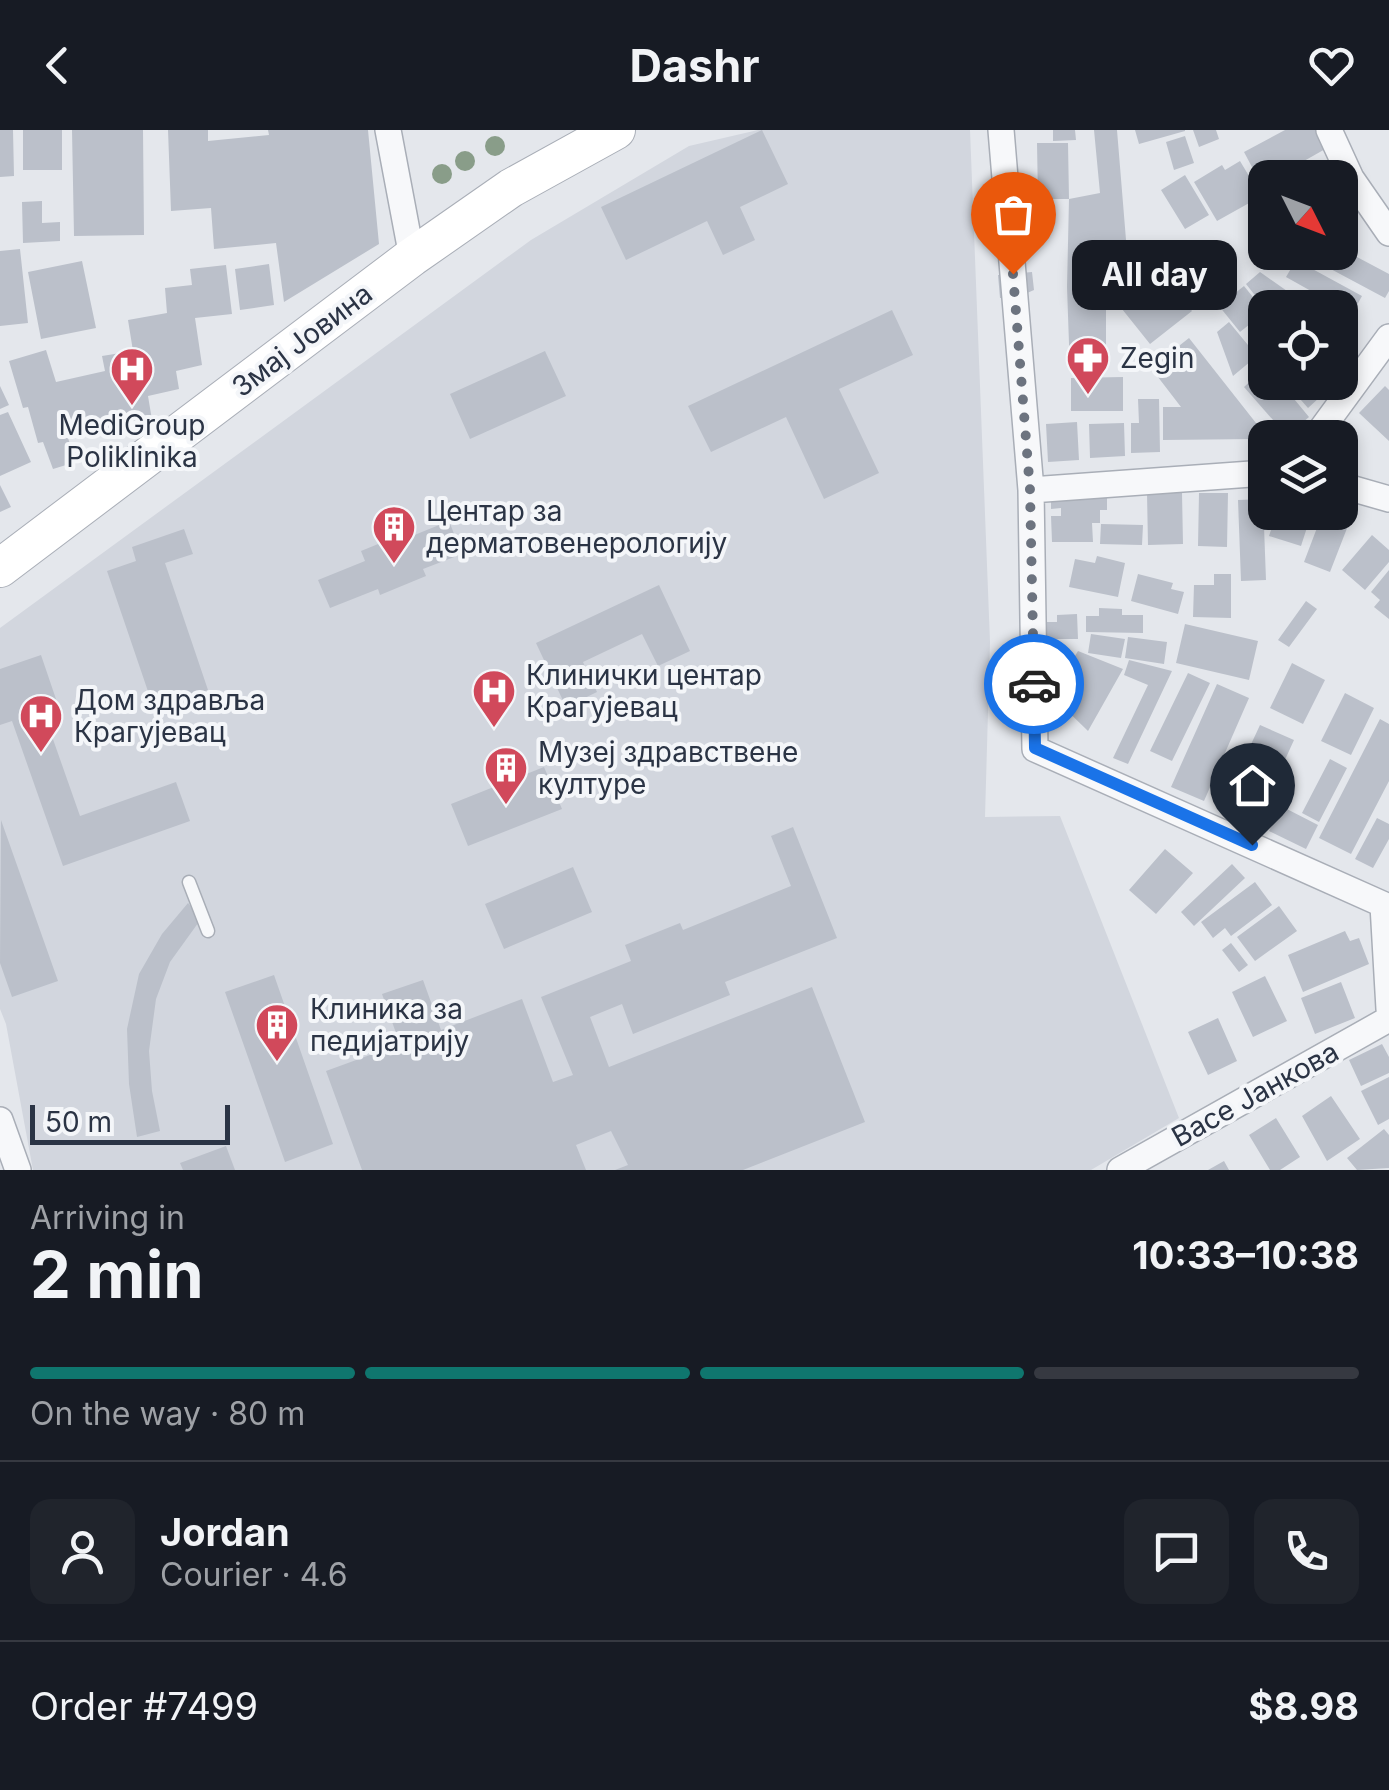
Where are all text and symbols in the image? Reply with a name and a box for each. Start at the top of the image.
icon: back [30,38,85,93]
text: Dashr [629,38,760,93]
icon: heart [1304,38,1359,93]
north arrow [1248,160,1358,270]
map controls [1248,160,1358,530]
pin [971,172,1056,275]
icon: bag [986,187,1041,242]
callout: All day [1073,239,1238,309]
text: All day [1101,255,1208,294]
street label: Змај Јовина [225,276,379,404]
button: locate [1248,290,1358,400]
pharmacy icon: Zegin [1065,335,1111,396]
place label: Zegin [1120,341,1194,375]
hospital icon: MediGroup Poliklinika [109,346,155,407]
place label: MediGroup Poliklinika [59,408,206,474]
button: layers [1248,420,1358,530]
place label: Центар за дерматовенерологију [426,494,727,560]
building icon: Центар за дерматовенерологију [371,504,417,565]
courier [984,634,1084,734]
icon: car [1007,657,1062,712]
place label: Клинички центар Крагујевац [526,658,762,724]
hospital icon: Клинички центар Крагујевац [471,668,517,729]
place label: Дом здравља Крагујевац [74,683,265,749]
hospital icon: Дом здравља Крагујевац [18,693,64,754]
place label: Музеј здравствене културе [538,735,798,801]
pin [1210,743,1295,846]
building icon: Музеј здравствене културе [483,745,529,806]
icon: home [1225,758,1280,813]
place label: Клиника за педијатрију [310,992,469,1058]
building icon: Клиника за педијатрију [254,1002,300,1063]
street label: Васе Јанкова [1166,1034,1344,1154]
scale bar [30,1100,230,1144]
text: 50 m [45,1105,112,1139]
text: Arriving in [30,1198,185,1237]
text: 10:33–10:38 [1132,1232,1359,1278]
text: 2 min [30,1235,204,1314]
text: On the way · 80 m [30,1394,305,1433]
button: person [30,1499,135,1604]
button: chat [1124,1499,1229,1604]
button: phone [1254,1499,1359,1604]
text: Jordan [160,1509,290,1555]
text: Courier · 4.6 [160,1555,348,1594]
text: Order #7499 [30,1683,258,1729]
text: $8.98 [1249,1683,1359,1729]

